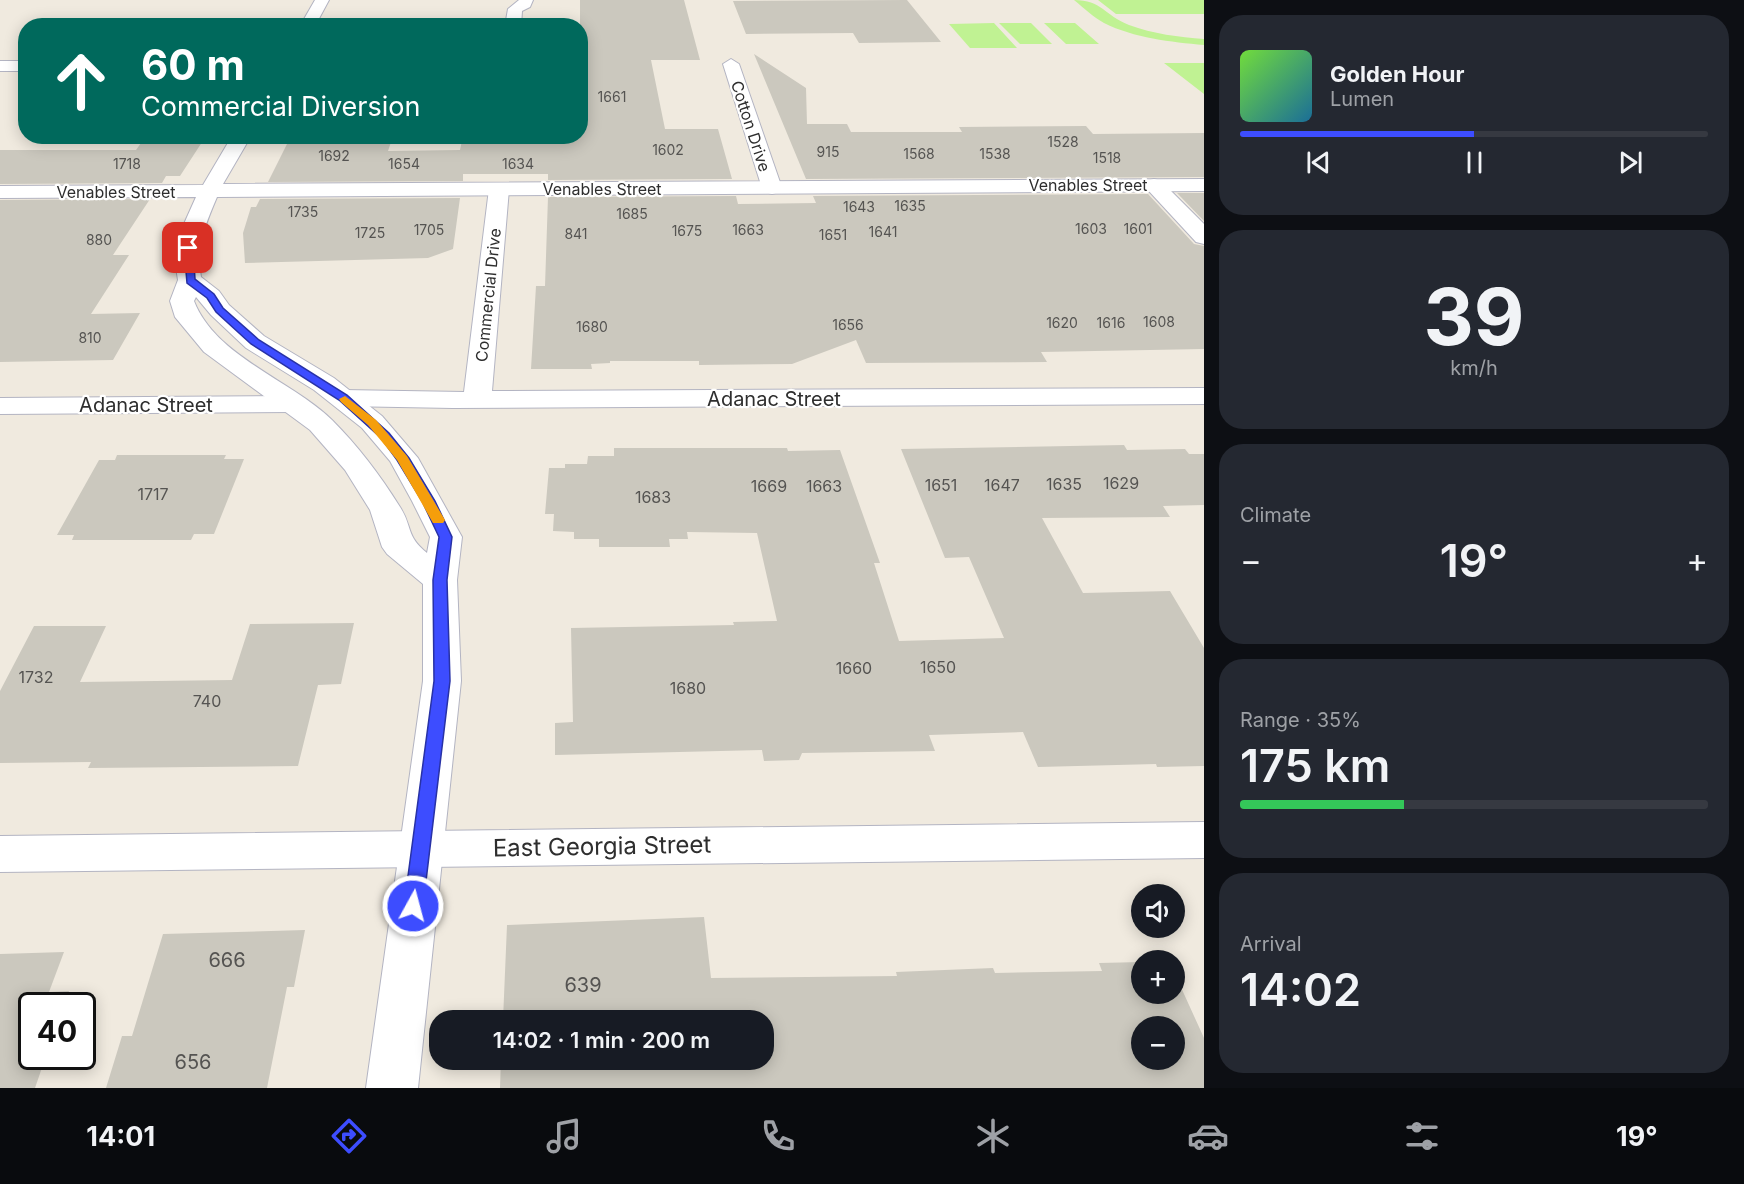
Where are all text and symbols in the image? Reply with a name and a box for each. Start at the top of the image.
text: 60 m [141,39,245,90]
icon: ahead [42,42,120,120]
text: Golden Hour [1330,61,1464,87]
street label: Cotton Drive [727,78,775,174]
text: Lumen [1330,87,1394,111]
house number: 1661 [598,88,626,105]
text: Commercial Diversion [141,90,420,123]
house number: 1528 [1047,133,1079,150]
house number: 1602 [652,141,684,158]
house number: 915 [817,143,839,160]
house number: 1568 [903,145,935,162]
house number: 1538 [979,145,1011,162]
icon: previous [1302,146,1335,179]
icon: pause [1458,146,1491,179]
icon: next [1614,146,1647,179]
house number: 1692 [318,147,350,164]
house number: 1518 [1093,149,1121,166]
house number: 1718 [113,155,141,172]
house number: 1654 [388,155,420,172]
house number: 1634 [502,155,534,172]
street label: Venables Street [1028,175,1148,195]
street label: Venables Street [542,179,662,199]
street label: Venables Street [56,182,176,202]
house number: 1635 [894,197,926,214]
house number: 1643 [843,198,875,215]
house number: 1735 [288,203,318,220]
house number: 1685 [616,205,648,222]
house number: 1603 [1075,220,1107,237]
house number: 1601 [1124,220,1152,237]
house number: 1705 [414,221,444,238]
house number: 1663 [732,221,764,238]
pin [162,222,213,273]
house number: 1675 [672,222,702,239]
house number: 1641 [869,223,897,240]
house number: 1725 [355,224,385,241]
house number: 841 [564,225,588,242]
house number: 1651 [819,226,847,243]
street label: Commercial Drive [471,227,505,363]
house number: 880 [86,231,112,248]
icon: arrive [171,231,204,264]
text: 39 [1423,269,1525,364]
house number: 1608 [1143,313,1175,330]
house number: 1620 [1046,314,1078,331]
house number: 1616 [1097,314,1125,331]
house number: 1656 [832,316,864,333]
house number: 1680 [576,318,608,335]
house number: 810 [78,329,102,346]
text: km/h [1450,356,1498,380]
street label: Adanac Street [707,387,841,411]
street label: Adanac Street [79,393,213,417]
house number: 1629 [1103,473,1139,493]
house number: 1635 [1046,474,1082,494]
house number: 1651 [925,475,957,495]
house number: 1647 [984,475,1020,495]
house number: 1669 [751,476,787,496]
house number: 1663 [806,476,842,496]
house number: 1717 [137,484,169,504]
house number: 1683 [635,487,671,507]
text: Climate [1240,503,1311,527]
text: 19° [1440,533,1508,588]
text: − [1240,540,1262,580]
text: + [1686,540,1708,580]
house number: 1650 [920,657,956,677]
house number: 1660 [836,658,872,678]
house number: 1732 [19,667,53,687]
house number: 1680 [670,678,706,698]
house number: 740 [193,691,221,711]
text: Range · 35% [1240,708,1361,732]
text: 175 km [1240,738,1390,793]
street label: East Georgia Street [492,830,712,862]
position arrow [381,874,445,938]
map controls [1131,884,1185,1070]
button: sound [1131,884,1185,938]
text: Arrival [1240,932,1302,956]
house number: 666 [208,948,246,972]
button: + [1131,950,1185,1004]
text: 14:02 [1240,962,1361,1017]
house number: 639 [564,973,602,997]
speed limit sign: 40 [18,992,96,1070]
button: − [1131,1016,1185,1070]
text: 14:02 · 1 min · 200 m [493,1027,710,1053]
house number: 656 [175,1050,211,1074]
icon: directions [328,1115,370,1157]
icon: music [543,1115,585,1157]
icon: phone [757,1115,799,1157]
icon: climate [972,1115,1014,1157]
icon: car [1187,1115,1229,1157]
icon: filters [1401,1115,1443,1157]
text: 14:01 [86,1120,155,1153]
text: 19° [1616,1120,1658,1153]

